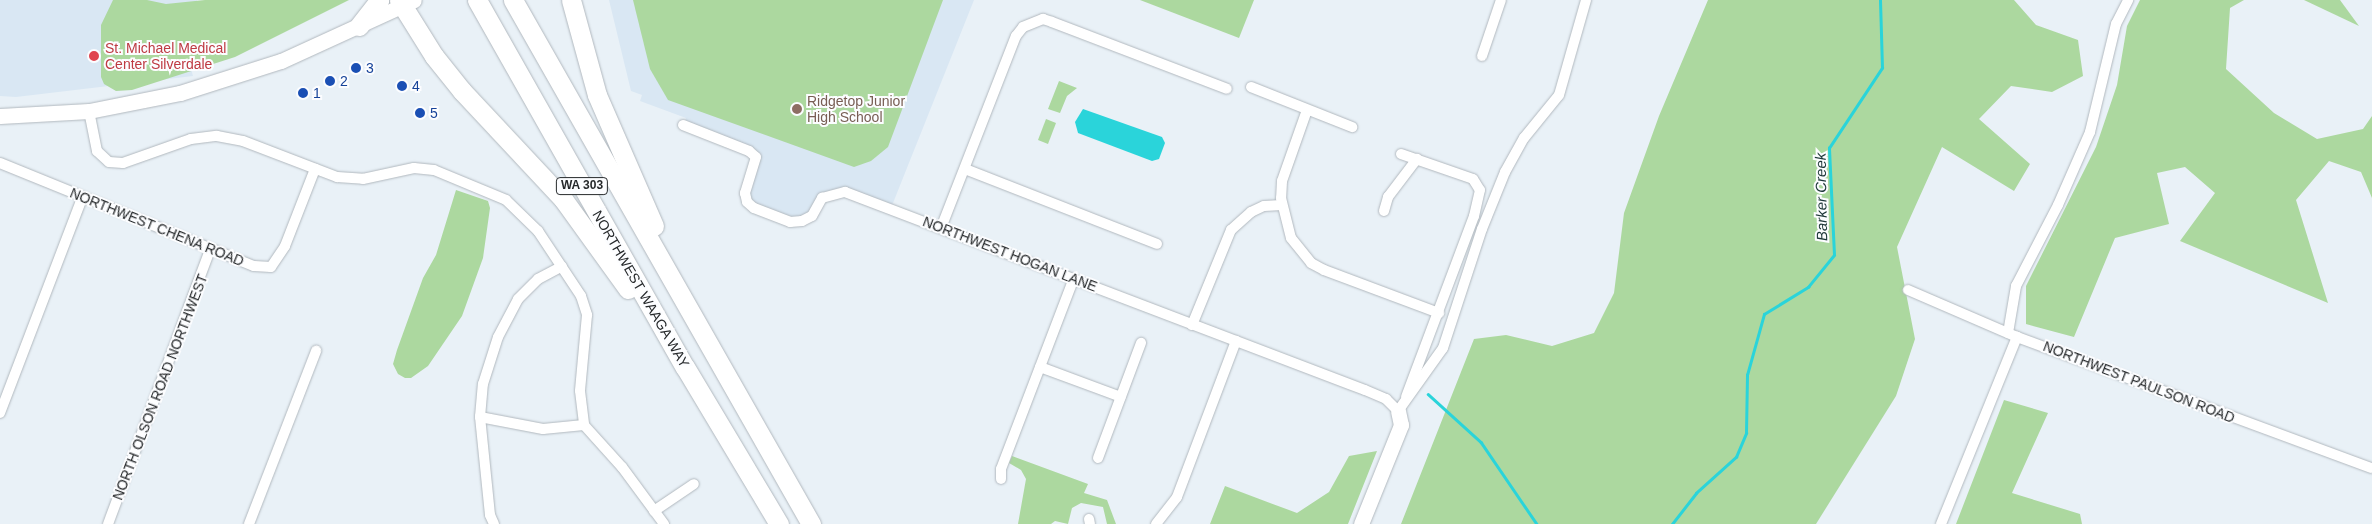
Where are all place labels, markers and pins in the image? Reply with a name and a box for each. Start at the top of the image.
place label: St. Michael Medical Center Silverdale [105,40,226,72]
marker: St. Michael Medical Center Silverdale [87,49,101,63]
place label: 3 [366,60,374,76]
marker: 3 [350,62,362,74]
place label: 2 [340,73,348,89]
marker: 2 [324,75,336,87]
place label: 4 [412,78,420,94]
marker: 4 [396,80,408,92]
place label: 1 [313,85,321,101]
marker: 1 [297,87,309,99]
place label: Ridgetop Junior High School [807,93,905,125]
marker: Ridgetop Junior High School [791,103,803,115]
place label: 5 [430,105,438,121]
marker: 5 [414,107,426,119]

